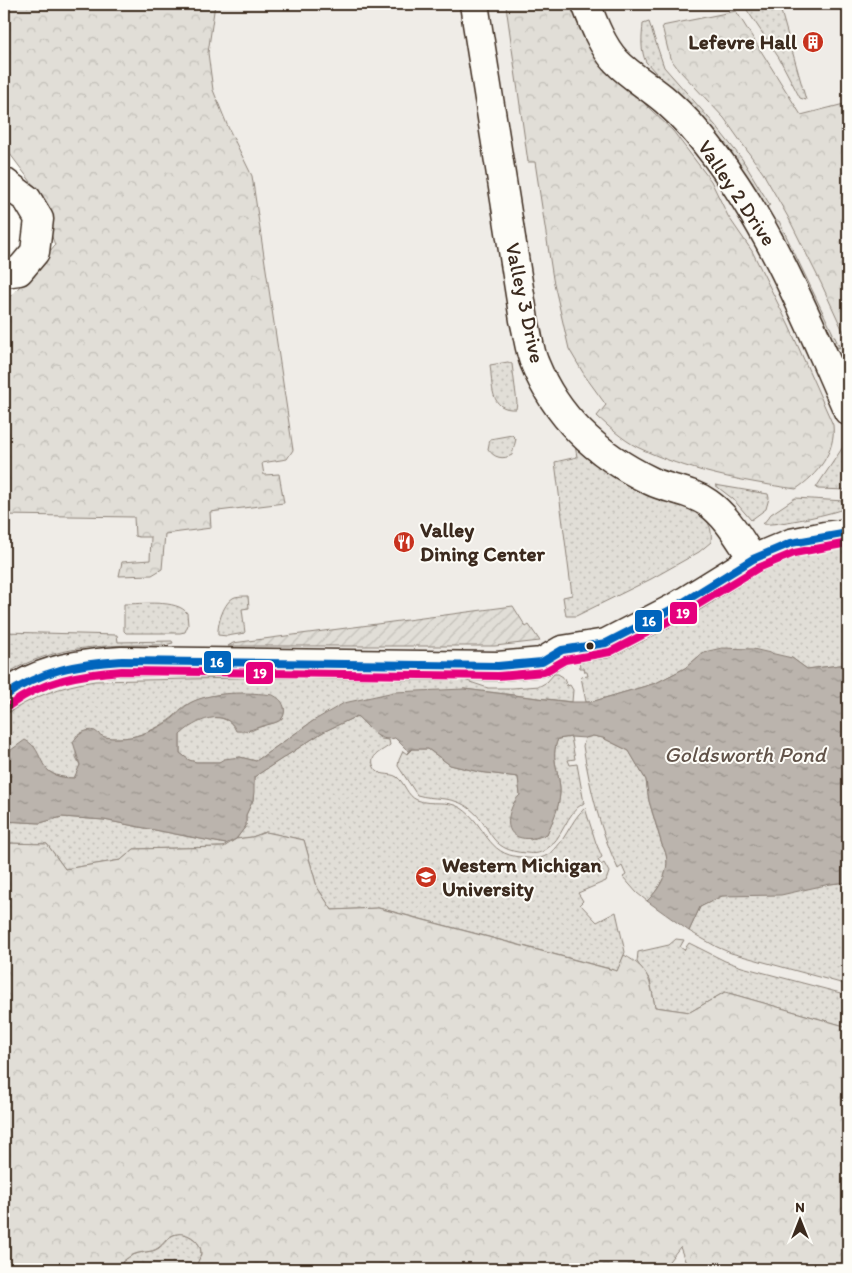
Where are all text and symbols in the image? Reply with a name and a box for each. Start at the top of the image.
place label: Lefevre Hall [688,29,798,54]
building icon: Lefevre Hall [801,30,825,54]
street label: Valley 2 Drive [693,135,782,250]
street label: Valley 3 Drive [501,240,550,365]
place label: Valley Dining Center [420,517,546,567]
restaurant icon: Valley Dining Center [392,530,416,554]
line badge: 19 [669,601,698,625]
text: 19 [676,605,690,622]
line badge: 16 [634,609,663,633]
text: 16 [642,613,657,630]
unlabelled marker [585,641,595,651]
line badge: 16 [203,650,232,674]
text: 16 [210,654,225,671]
line badge: 19 [245,661,274,685]
text: 19 [253,665,267,682]
water label: Goldsworth Pond [664,741,828,768]
place label: Western Michigan University [442,852,602,902]
school or university icon: Western Michigan University [414,865,438,889]
north arrow [774,1196,824,1246]
text: N [795,1199,805,1216]

